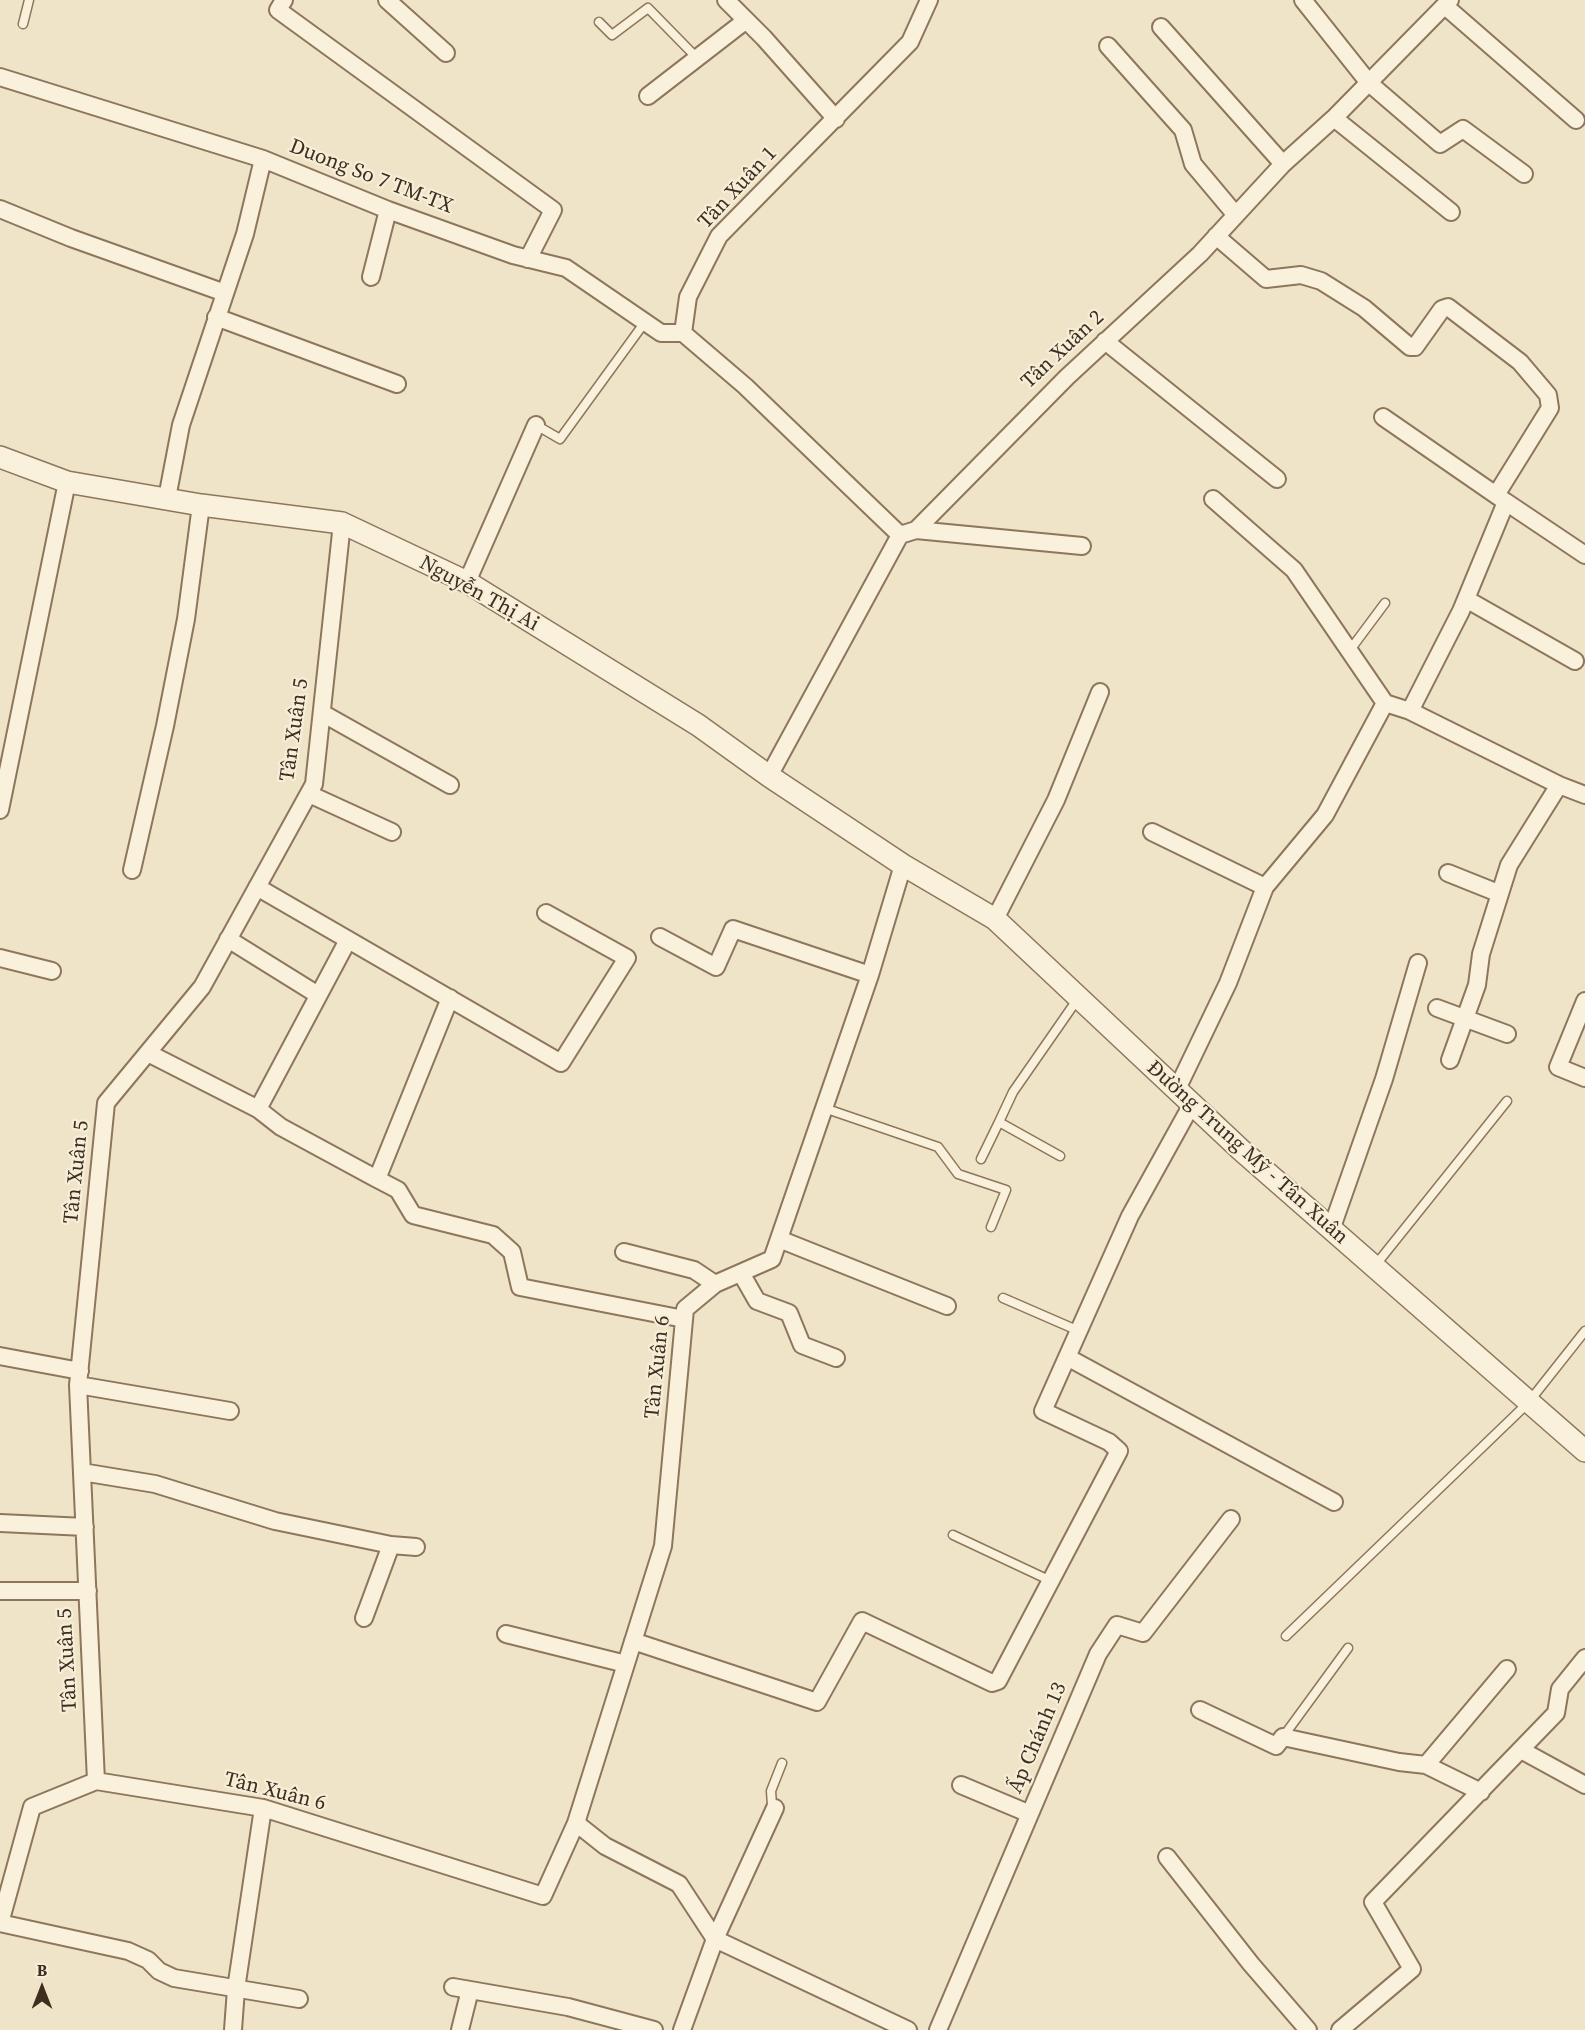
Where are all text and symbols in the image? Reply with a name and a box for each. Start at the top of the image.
street label: Duong So 7 TM-TX [286,134,456,220]
street label: Tân Xuân 1 [693,141,783,235]
street label: Tân Xuân 2 [1016,305,1110,395]
street label: Nguyễn Thị Ai [415,551,543,637]
street label: Tân Xuân 5 [275,677,315,783]
street label: Đường Trung Mỹ - Tân Xuân [1141,1056,1353,1250]
street label: Tân Xuân 5 [59,1119,95,1225]
street label: Tân Xuân 6 [640,1314,676,1420]
street label: Tân Xuân 5 [53,1608,83,1712]
street label: Ấp Chánh 13 [1003,1679,1073,1797]
street label: Tân Xuân 6 [222,1767,328,1817]
north arrow [12,1958,72,2018]
text: B [37,1959,47,1981]

